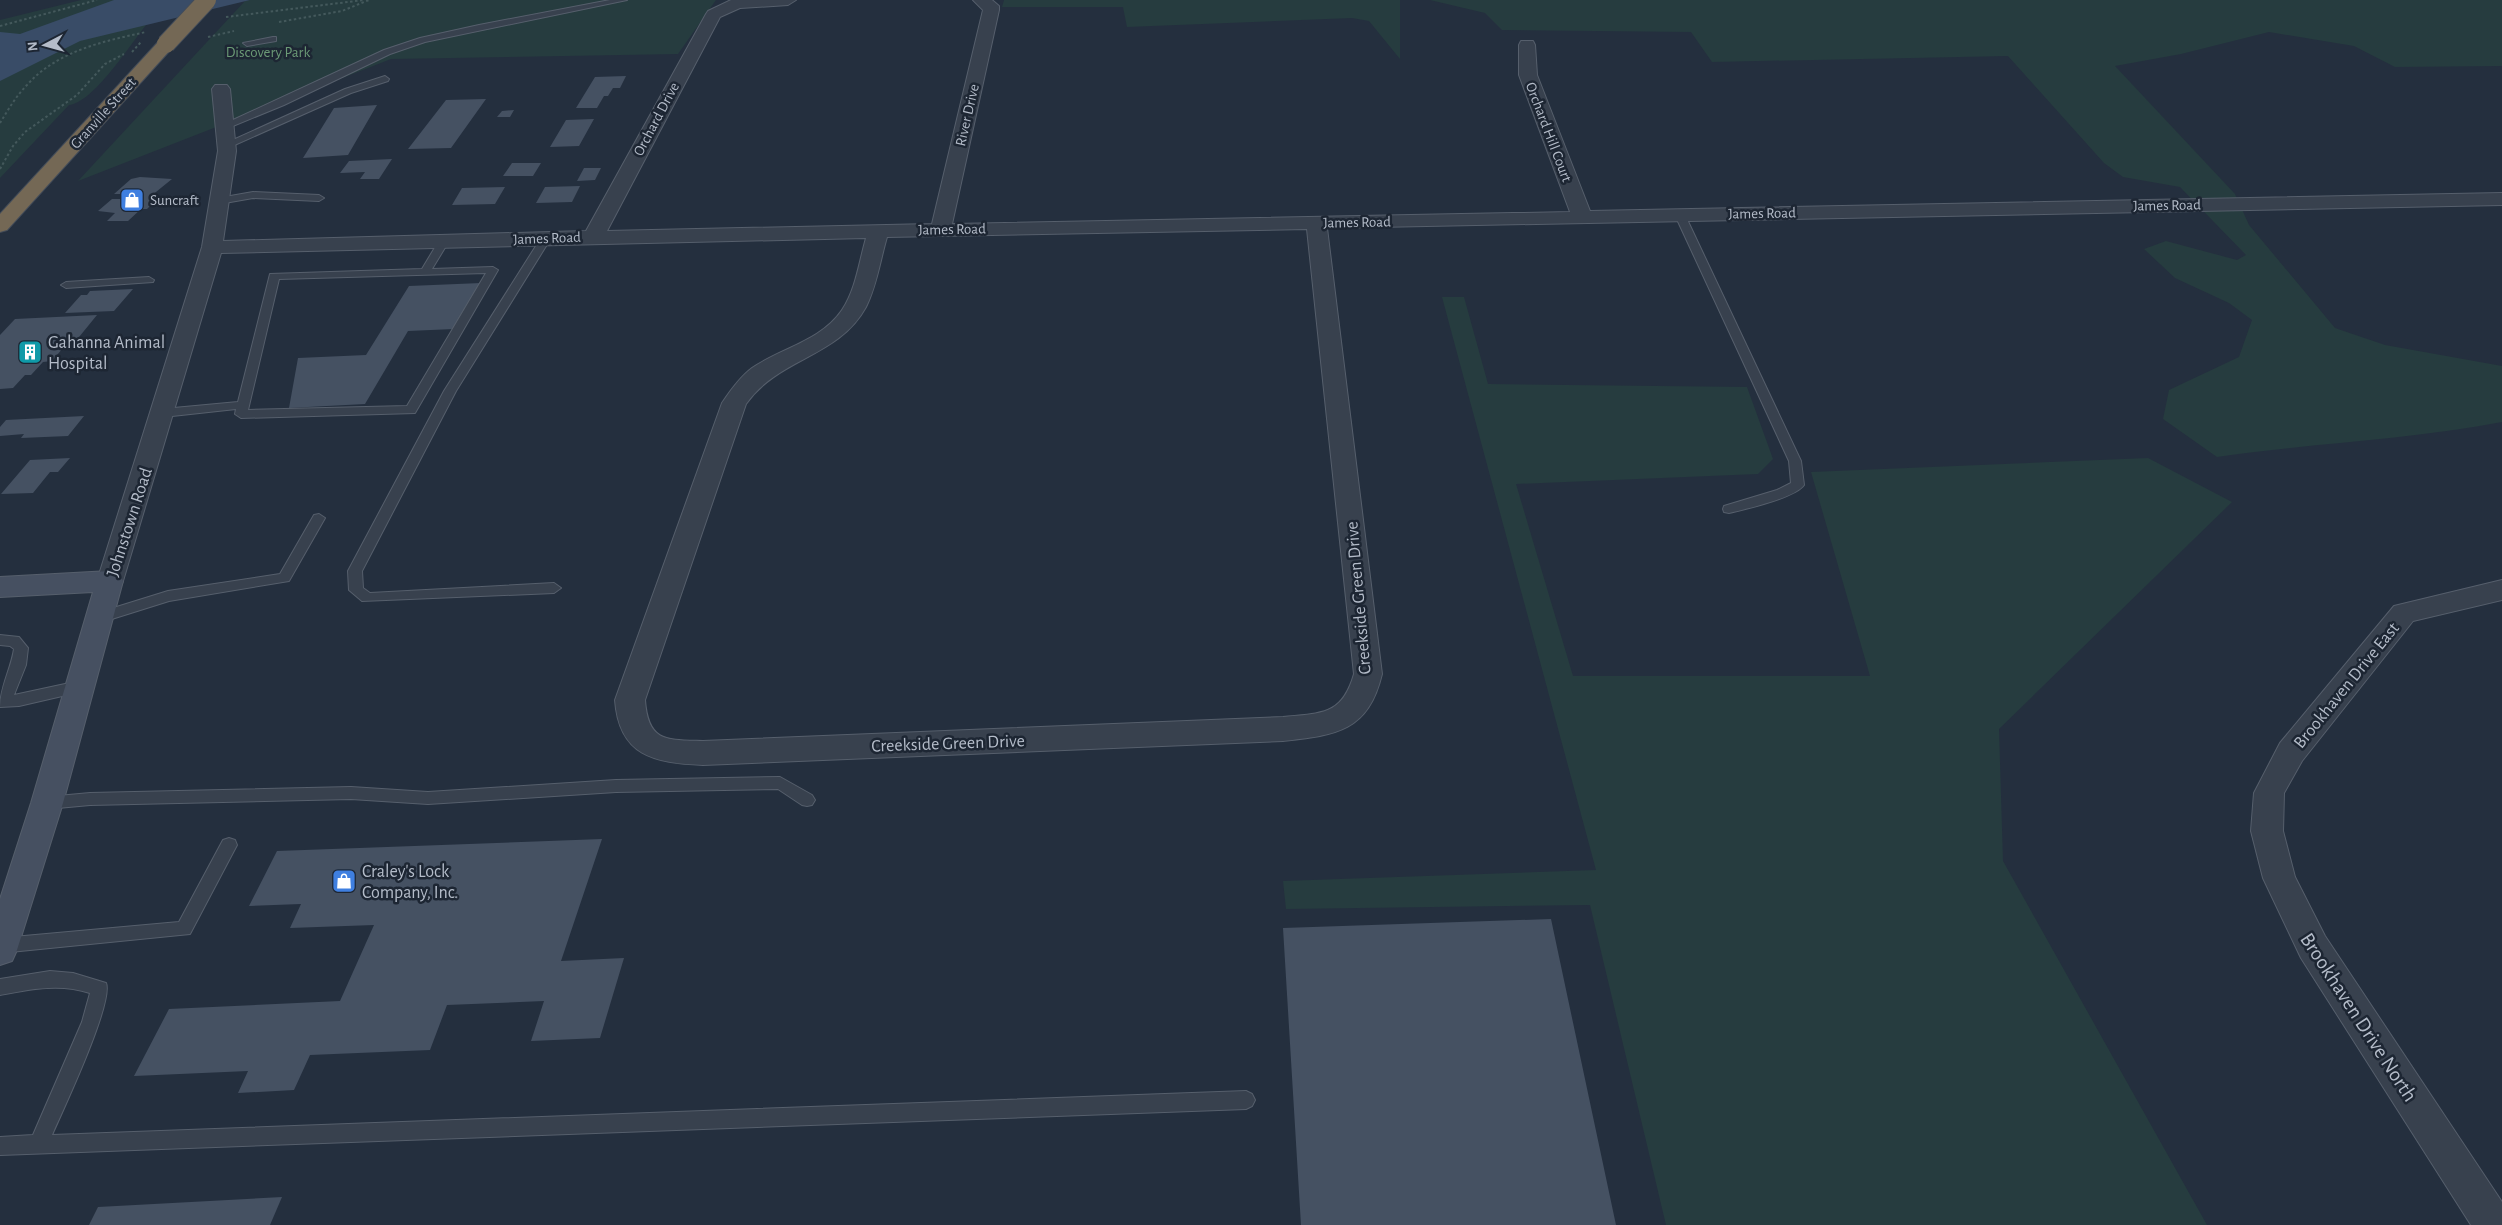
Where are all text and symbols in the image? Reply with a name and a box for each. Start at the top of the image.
north arrow [20,20,70,70]
text: N [26,41,41,52]
park label: Discovery Park [226,45,310,60]
street label: Granville Street [68,75,139,152]
street label: Orchard Drive [631,80,682,159]
street label: Orchard Hill Court [1523,80,1575,184]
street label: River Drive [953,82,982,148]
shop icon: Suncraft [119,187,145,213]
place label: Suncraft [150,193,199,208]
street label: James Road [2133,197,2201,214]
street label: James Road [1728,205,1796,222]
street label: James Road [1323,214,1391,231]
street label: James Road [918,221,986,238]
street label: James Road [513,230,581,247]
place label: Gahanna Animal Hospital [48,334,165,373]
building icon: Gahanna Animal Hospital [17,339,43,365]
street label: Johnstown Road [104,466,156,579]
street label: Creekside Green Drive [1343,521,1375,675]
street label: Brookhaven Drive East [2291,619,2403,752]
street label: Creekside Green Drive [871,732,1025,756]
place label: Craley's Lock Company, Inc. [362,863,458,902]
shop icon: Craley's Lock Company, Inc. [331,868,357,894]
street label: Brookhaven Drive North [2296,929,2421,1105]

